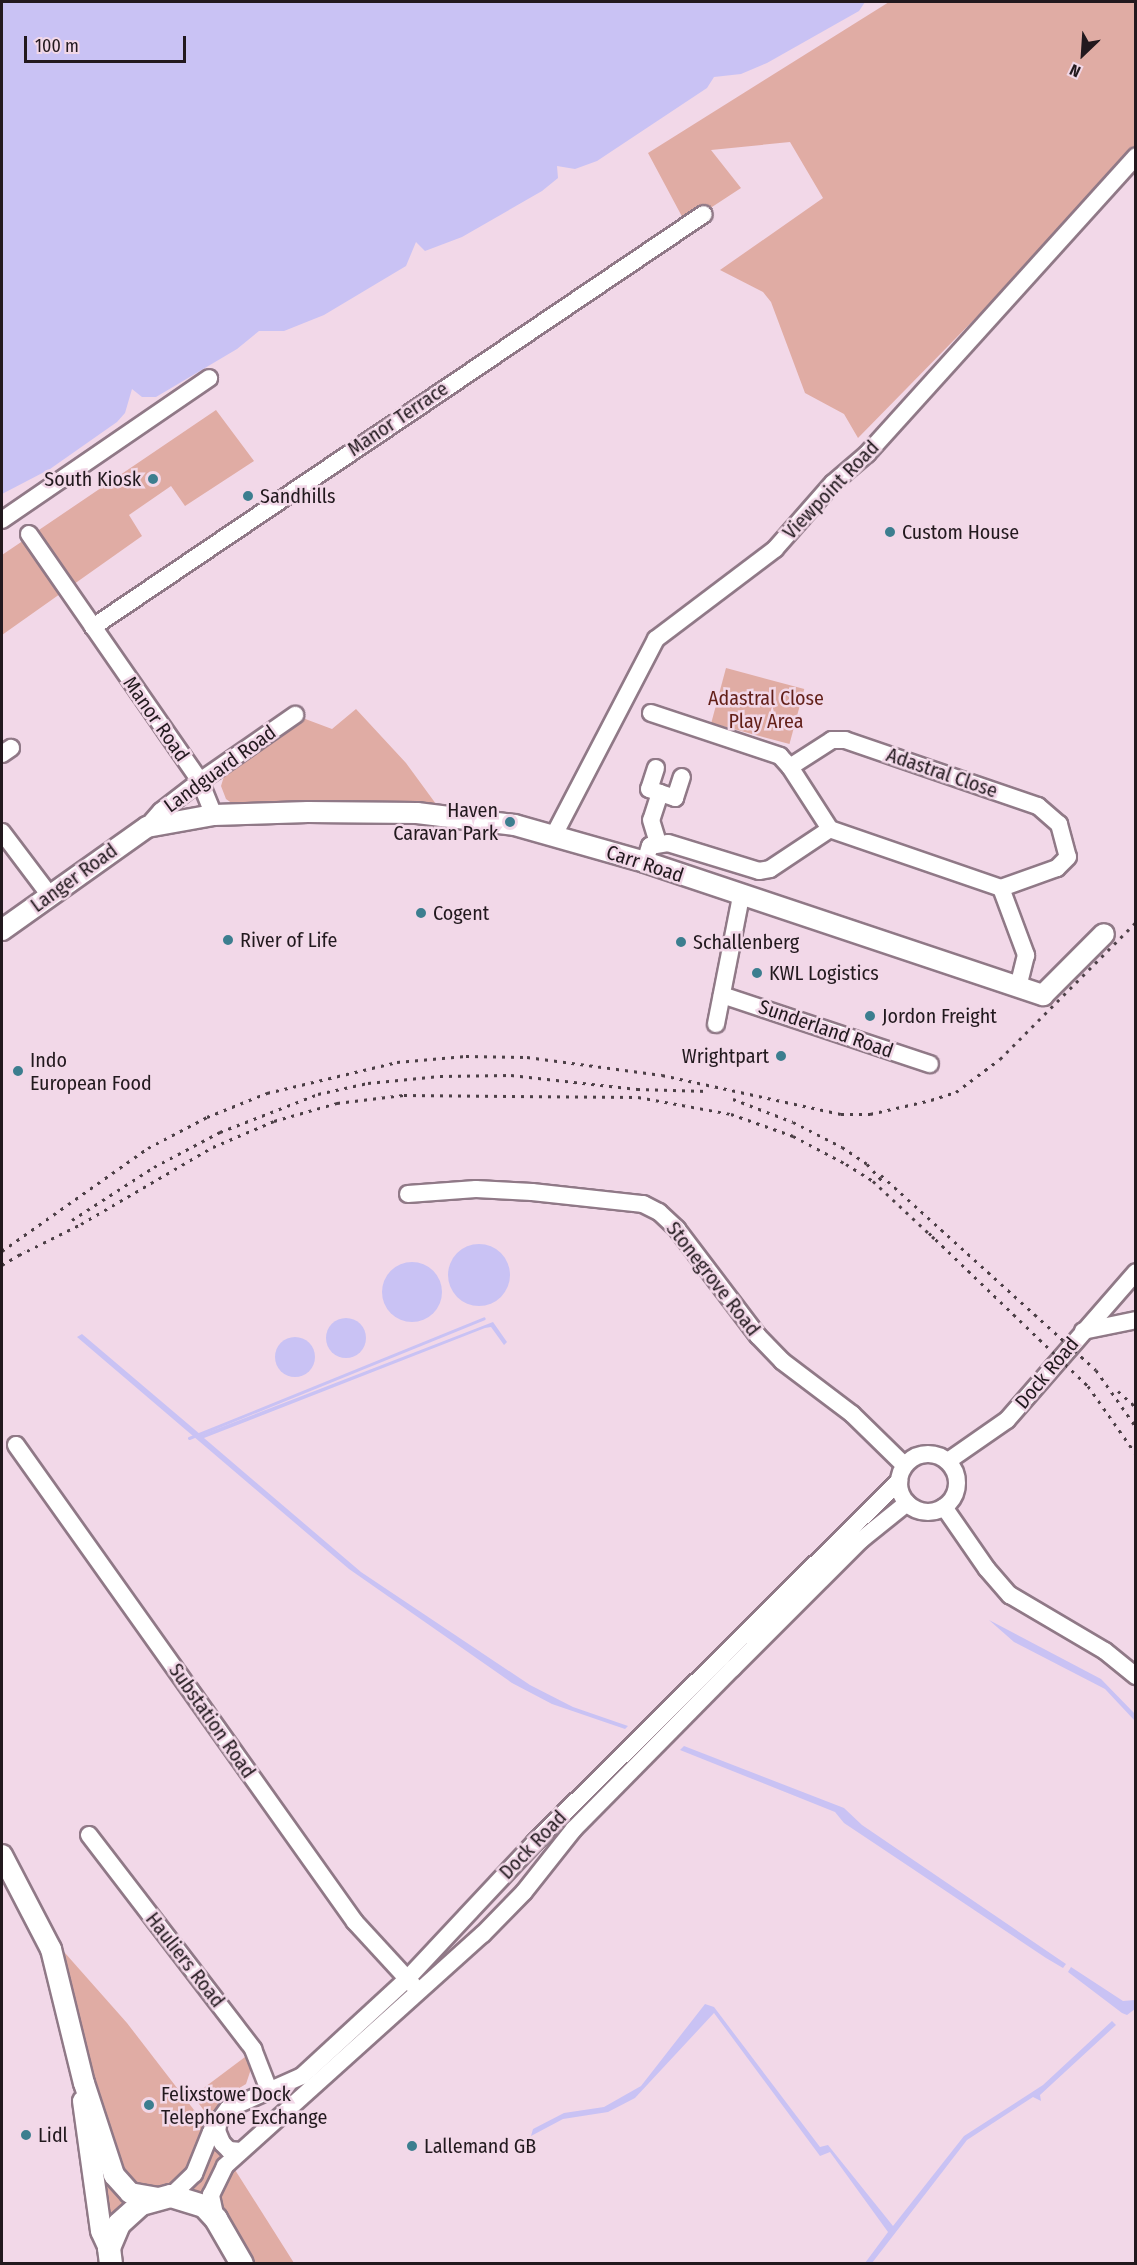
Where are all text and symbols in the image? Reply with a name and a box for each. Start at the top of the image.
scale bar [27,24,189,62]
north arrow [1053,24,1113,84]
text: 100 m [35,35,79,57]
text: N [1067,60,1084,81]
street label: Manor Terrace [343,377,453,461]
street label: Viewpoint Road [778,436,884,544]
place label: South Kiosk [44,467,141,491]
marker: South Kiosk [146,472,160,486]
place label: Sandhills [260,484,336,508]
marker: Sandhills [241,489,255,503]
place label: Custom House [902,520,1019,544]
marker: Custom House [883,525,897,539]
street label: Manor Road [118,672,194,766]
park label: Adastral Close Play Area [708,686,824,733]
street label: Landguard Road [159,720,281,818]
street label: Adastral Close [883,743,1001,803]
place label: Haven Caravan Park [393,798,498,845]
marker: Haven Caravan Park [503,815,517,829]
street label: Langer Road [26,839,122,917]
street label: Carr Road [603,840,687,888]
place label: Cogent [433,901,489,925]
marker: Cogent [414,906,428,920]
place label: River of Life [240,928,337,952]
place label: Schallenberg [693,930,799,954]
marker: River of Life [221,933,235,947]
marker: Schallenberg [674,935,688,949]
place label: KWL Logistics [769,961,879,985]
marker: KWL Logistics [750,966,764,980]
street label: Sunderland Road [755,995,897,1063]
place label: Jordon Freight [882,1004,997,1028]
marker: Jordon Freight [863,1009,877,1023]
place label: Wrightpart [682,1044,769,1068]
place label: Indo European Food [30,1048,152,1095]
marker: Wrightpart [774,1049,788,1063]
marker: Indo European Food [11,1064,25,1078]
street label: Stonegrove Road [661,1217,765,1341]
street label: Dock Road [1010,1332,1084,1414]
street label: Substation Road [164,1659,260,1783]
street label: Dock Road [494,1806,572,1884]
street label: Hauliers Road [140,1908,230,2012]
place label: Felixstowe Dock Telephone Exchange [161,2082,327,2129]
marker: Felixstowe Dock Telephone Exchange [142,2098,156,2112]
place label: Lidl [38,2123,68,2147]
marker: Lidl [19,2128,33,2142]
place label: Lallemand GB [424,2134,536,2158]
marker: Lallemand GB [405,2139,419,2153]

